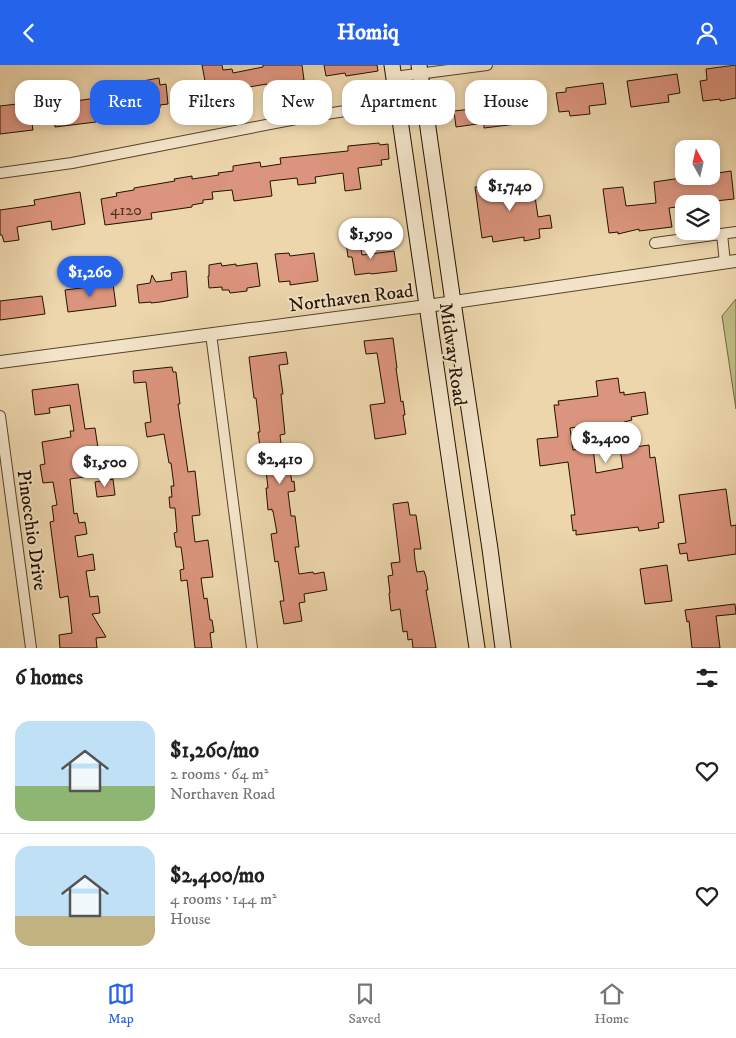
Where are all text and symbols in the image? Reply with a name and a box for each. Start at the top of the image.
icon: back [15,19,43,47]
text: Homiq [337,19,399,46]
icon: person [693,19,721,47]
chip: Buy [15,80,80,125]
chip: Rent [90,80,160,125]
chip: Filters [170,80,253,125]
chip: New [263,80,332,125]
chip: Apartment [342,80,455,125]
chip: House [465,80,547,125]
north arrow [675,140,720,185]
map controls [675,140,720,240]
pin: $1,740 [469,169,551,212]
text: $1,740 [488,176,532,196]
button: layers [675,195,720,240]
house number: 4120 [110,200,142,220]
pin: $1,590 [330,217,412,260]
text: $1,590 [349,224,393,244]
pin: $1,260 [49,255,131,298]
text: $1,260 [68,262,112,282]
street label: Northaven Road [288,279,415,318]
street label: Midway Road [434,301,471,408]
pin: $2,400 [565,421,647,464]
text: $2,400 [582,428,630,448]
pin: $2,410 [239,443,321,485]
pin: $1,500 [64,445,146,488]
text: $2,410 [257,449,303,469]
text: $1,500 [83,452,127,472]
street label: Pinocchio Drive [12,468,51,592]
icon: filters [693,664,721,692]
text: 6 homes [15,665,83,691]
text: $1,260/mo [170,738,259,764]
icon: home [55,741,115,801]
icon: heart [693,757,721,785]
text: 2 rooms · 64 m² [170,764,269,784]
text: Northaven Road [170,784,275,804]
text: $2,400/mo [170,863,264,889]
icon: home [55,866,115,926]
icon: heart [693,882,721,910]
text: 4 rooms · 144 m² [170,889,277,909]
text: House [170,909,211,929]
tab: Map [107,980,135,1028]
tab: Saved [349,980,381,1028]
tab: Home [594,980,629,1028]

